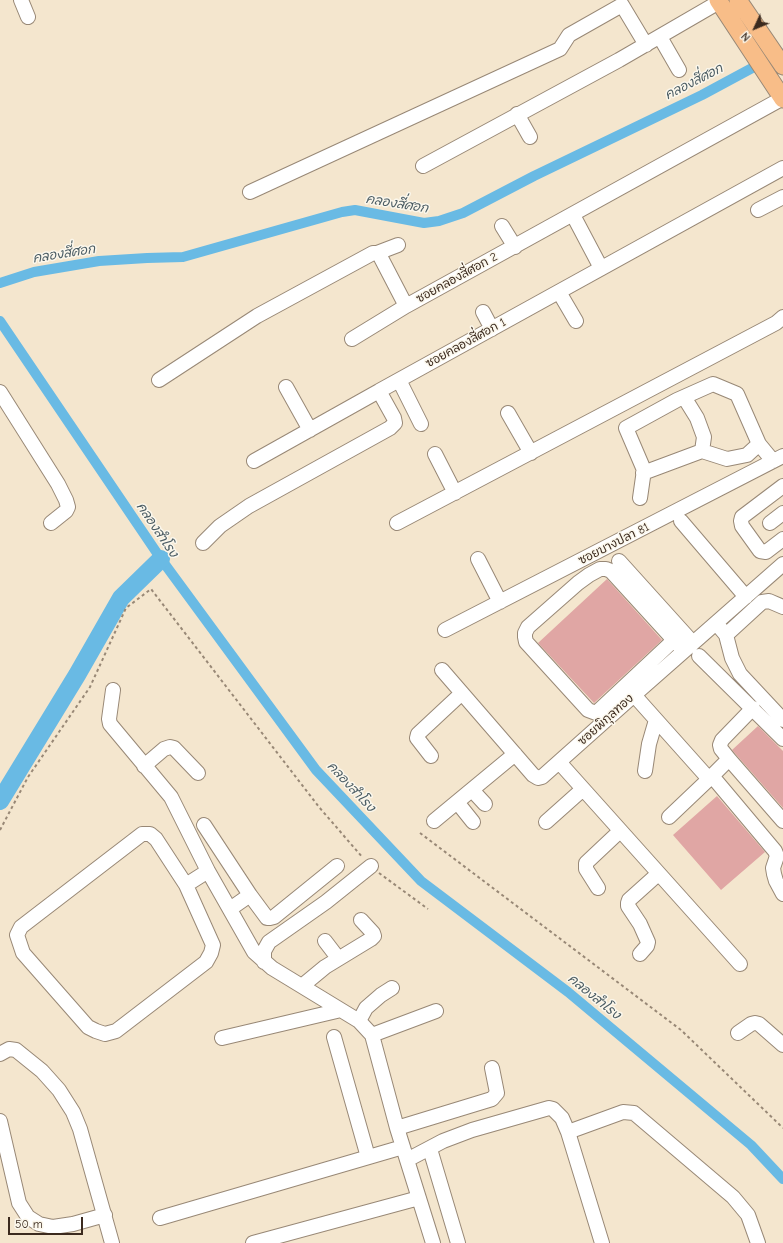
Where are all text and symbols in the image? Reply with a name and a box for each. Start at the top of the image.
north arrow [735,8,775,48]
text: N [739,30,753,44]
water label: คลองสี่ศอก [662,61,726,103]
water label: คลองสี่ศอก [365,191,429,217]
water label: คลองสี่ศอก [32,241,96,267]
street label: ซอยคลองสี่ศอก 2 [414,250,500,306]
street label: ซอยคลองสี่ศอก 1 [423,315,509,371]
water label: คลองสำโรง [133,500,181,560]
street label: ซอยบางปลา 81 [576,520,652,568]
street label: ซอยพิกุลทอง [575,691,637,749]
water label: คลองสำโรง [324,759,378,815]
water label: คลองสำโรง [565,971,623,1023]
scale bar [10,1209,85,1235]
text: 50 m [15,1217,43,1231]

